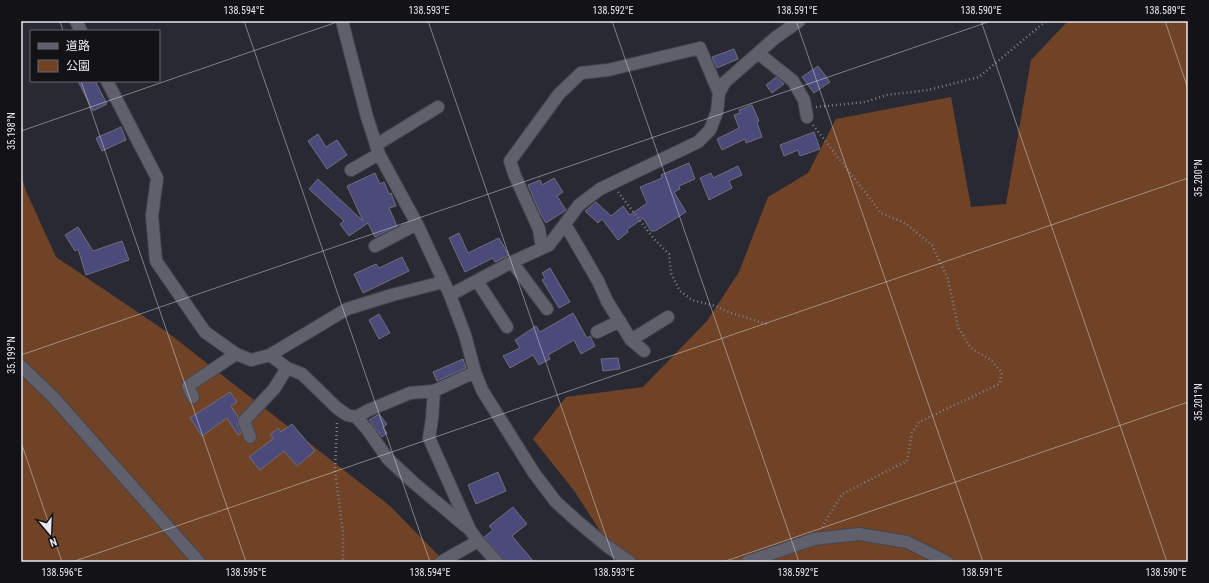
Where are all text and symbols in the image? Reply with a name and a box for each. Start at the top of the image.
text: 138.594°E [224,5,265,16]
text: 138.593°E [409,5,450,16]
text: 138.592°E [593,5,634,16]
text: 138.591°E [777,5,818,16]
text: 138.590°E [961,5,1002,16]
text: 138.589°E [1145,5,1186,16]
legend [30,30,160,82]
text: 道路 [66,39,90,53]
text: 公園 [66,59,90,73]
text: 35.198°N [6,112,17,150]
text: 35.200°N [1193,159,1204,197]
text: 35.199°N [6,336,17,374]
text: 35.201°N [1193,383,1204,421]
north arrow [30,513,70,553]
text: N [48,535,58,549]
text: 138.596°E [42,567,83,578]
text: 138.595°E [226,567,267,578]
text: 138.594°E [410,567,451,578]
text: 138.593°E [594,567,635,578]
text: 138.592°E [778,567,819,578]
text: 138.591°E [962,567,1003,578]
text: 138.590°E [1146,567,1187,578]

